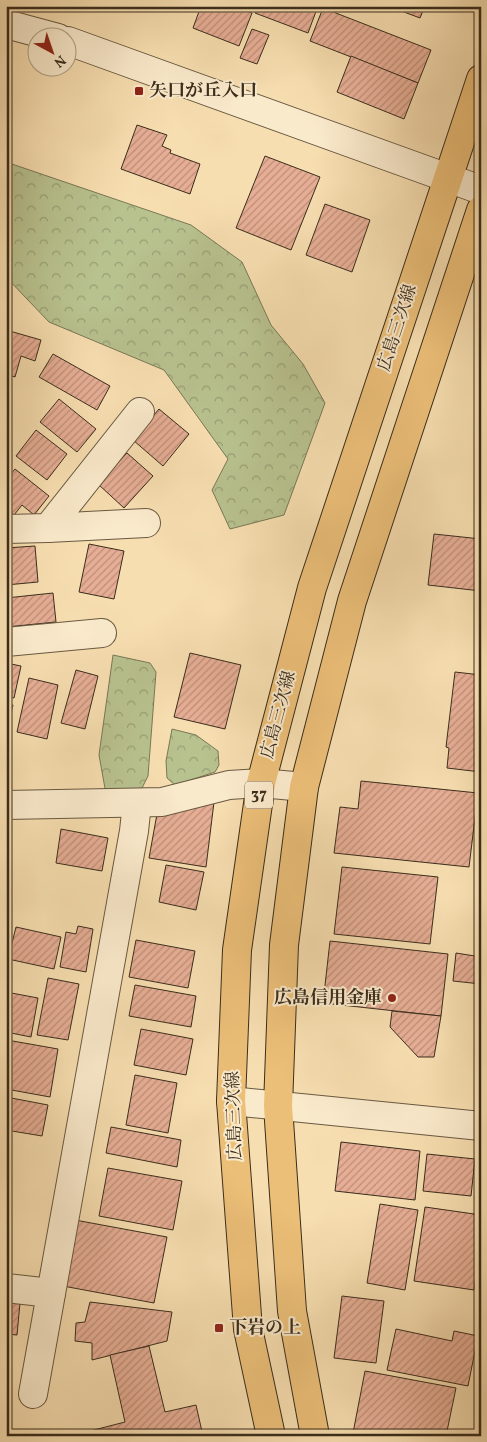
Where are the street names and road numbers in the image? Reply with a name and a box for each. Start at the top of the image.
street label: 広島三次線 [372,281,424,375]
street label: 広島三次線 [255,668,303,762]
road number: 37 [245,782,273,808]
street label: 広島三次線 [221,1071,249,1161]

